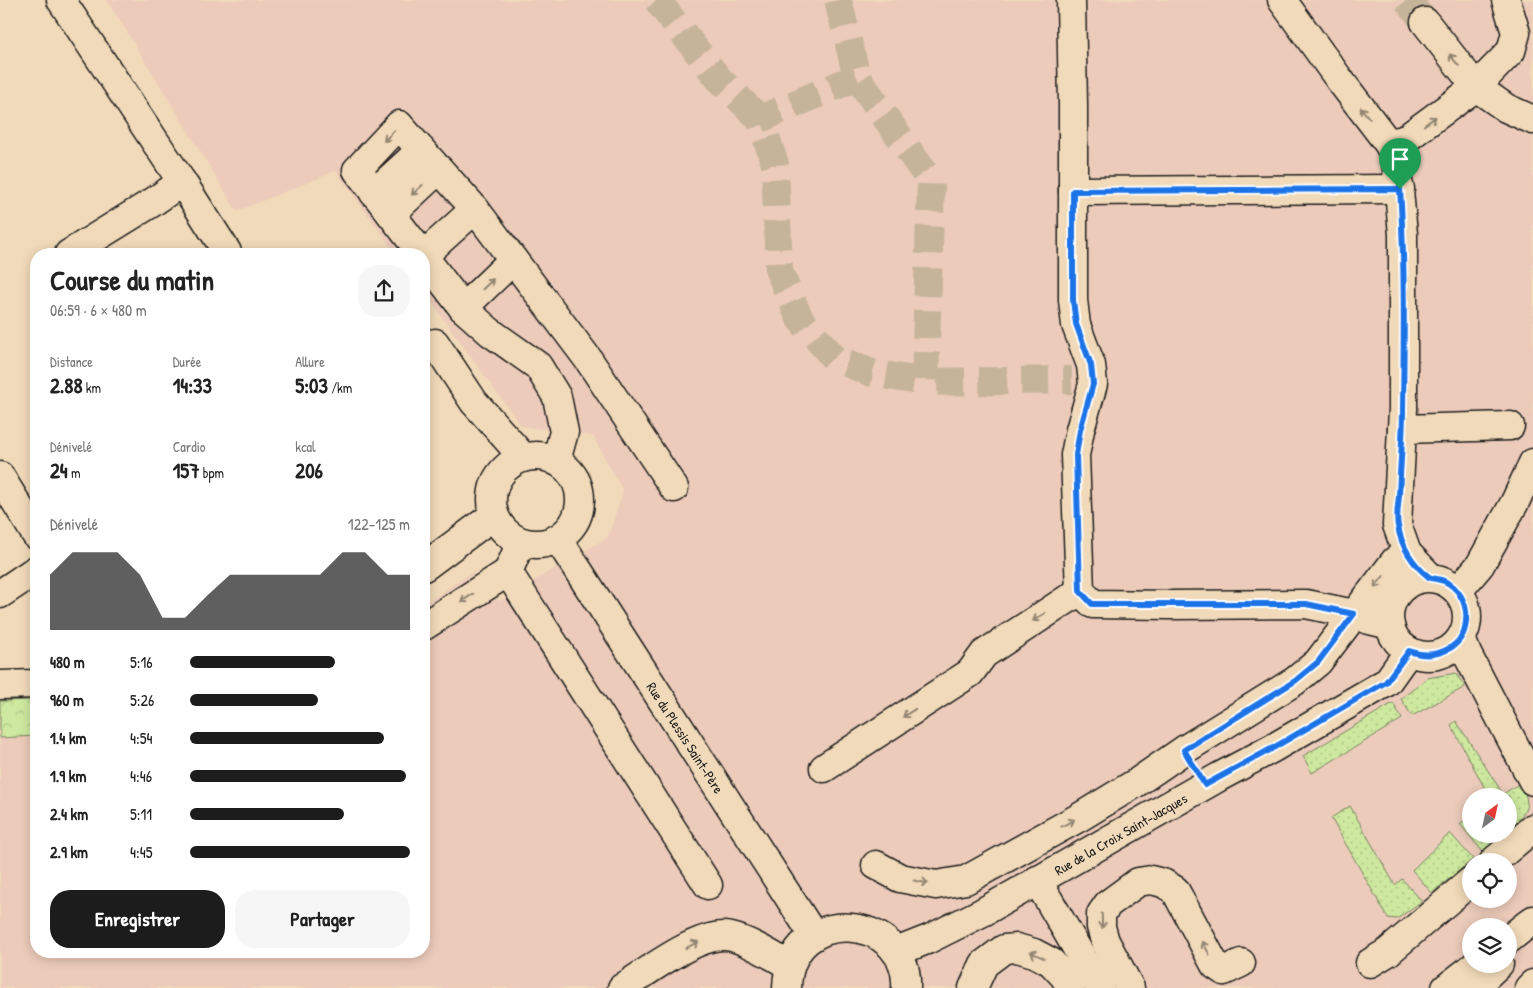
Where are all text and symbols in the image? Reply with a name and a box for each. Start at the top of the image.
one-way arrow [1449,53,1459,67]
one-way arrow [1360,106,1370,120]
one-way arrow [1423,115,1436,126]
one-way arrow [383,129,395,142]
pin [1379,138,1421,189]
icon: arrive [1386,145,1414,173]
one-way arrow [410,184,423,196]
text: Course du matin [50,261,214,299]
button: share [358,265,410,317]
one-way arrow [482,278,494,290]
text: 06:59 · 6 × 480 m [50,299,147,321]
text: Distance [50,352,93,371]
text: Durée [173,352,201,371]
text: Allure [295,352,325,371]
text: 2.88 [50,371,83,400]
text: 14:33 [173,371,212,400]
text: 5:03 [295,371,328,400]
text: km [83,378,101,397]
text: /km [328,378,352,397]
text: Dénivelé [50,437,92,456]
text: Cardio [173,437,205,456]
text: kcal [295,437,316,456]
text: 24 [50,456,68,485]
text: 157 [173,456,200,485]
text: 206 [295,456,323,485]
text: m [68,463,80,482]
text: bpm [200,463,224,482]
text: Dénivelé [50,513,98,535]
text: 122–125 m [348,513,410,535]
one-way arrow [1374,575,1384,589]
one-way arrow [460,593,474,603]
one-way arrow [1032,613,1046,623]
text: 480 m [50,651,85,673]
text: 5:16 [130,651,153,673]
street label: Rue du Plessis Saint-Père [643,678,729,797]
text: 960 m [50,689,84,711]
text: 5:26 [130,689,154,711]
one-way arrow [902,708,916,718]
text: 1.4 km [50,727,86,749]
text: 4:54 [130,727,152,749]
text: 1.9 km [50,765,86,787]
text: 4:46 [130,765,152,787]
street label: Rue de la Croix Saint-Jacques [1050,788,1190,879]
north arrow [1462,788,1518,842]
map controls [1462,788,1517,973]
text: 2.4 km [50,803,88,825]
text: 5:11 [130,803,152,825]
one-way arrow [1060,818,1075,828]
text: 2.9 km [50,841,88,863]
text: 4:45 [130,841,152,863]
button: locate [1462,853,1517,908]
one-way arrow [912,878,928,887]
button: Enregistrer [50,890,225,948]
button: Partager [235,890,410,948]
one-way arrow [1097,913,1106,929]
button: layers [1462,918,1517,973]
one-way arrow [684,940,699,949]
one-way arrow [1201,941,1210,956]
one-way arrow [1030,950,1045,959]

